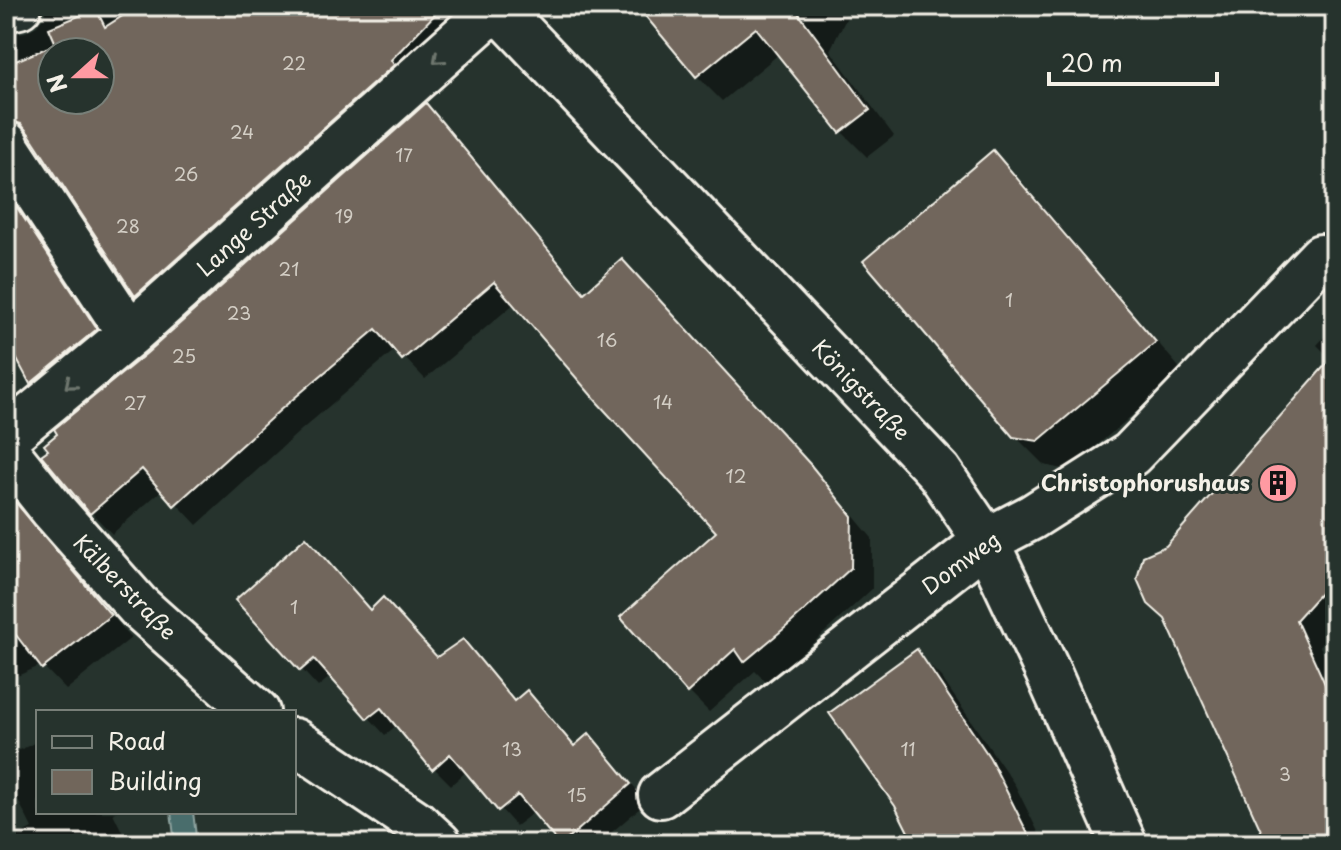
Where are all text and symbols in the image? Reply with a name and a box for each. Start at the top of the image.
north arrow [36,36,116,116]
scale bar [1049,36,1217,86]
text: 20 m [1061,44,1123,80]
house number: 22 [282,49,306,76]
one-way arrow [433,49,448,64]
text: N [37,70,74,98]
house number: 24 [230,118,254,145]
house number: 17 [395,141,413,168]
house number: 26 [174,160,198,187]
street label: Lange Straße [188,162,318,283]
house number: 19 [335,202,353,229]
house number: 28 [116,212,140,239]
house number: 21 [279,255,299,282]
house number: 1 [1005,286,1013,313]
house number: 23 [227,299,251,326]
house number: 16 [597,326,617,353]
street label: Königstraße [805,331,919,447]
house number: 25 [172,342,196,369]
one-way arrow [64,374,79,388]
house number: 14 [653,388,673,415]
house number: 27 [124,389,146,416]
house number: 12 [726,462,746,489]
building icon: Christophorushaus [1257,462,1299,504]
place label: Christophorushaus [1041,465,1250,498]
street label: Domweg [914,522,1006,602]
street label: Kälberstraße [67,525,185,647]
house number: 1 [290,593,298,620]
legend [36,710,296,814]
text: Road [108,722,166,758]
house number: 13 [502,735,522,762]
house number: 11 [900,735,916,762]
house number: 3 [1279,760,1291,787]
text: Building [108,762,202,798]
house number: 15 [567,781,587,808]

